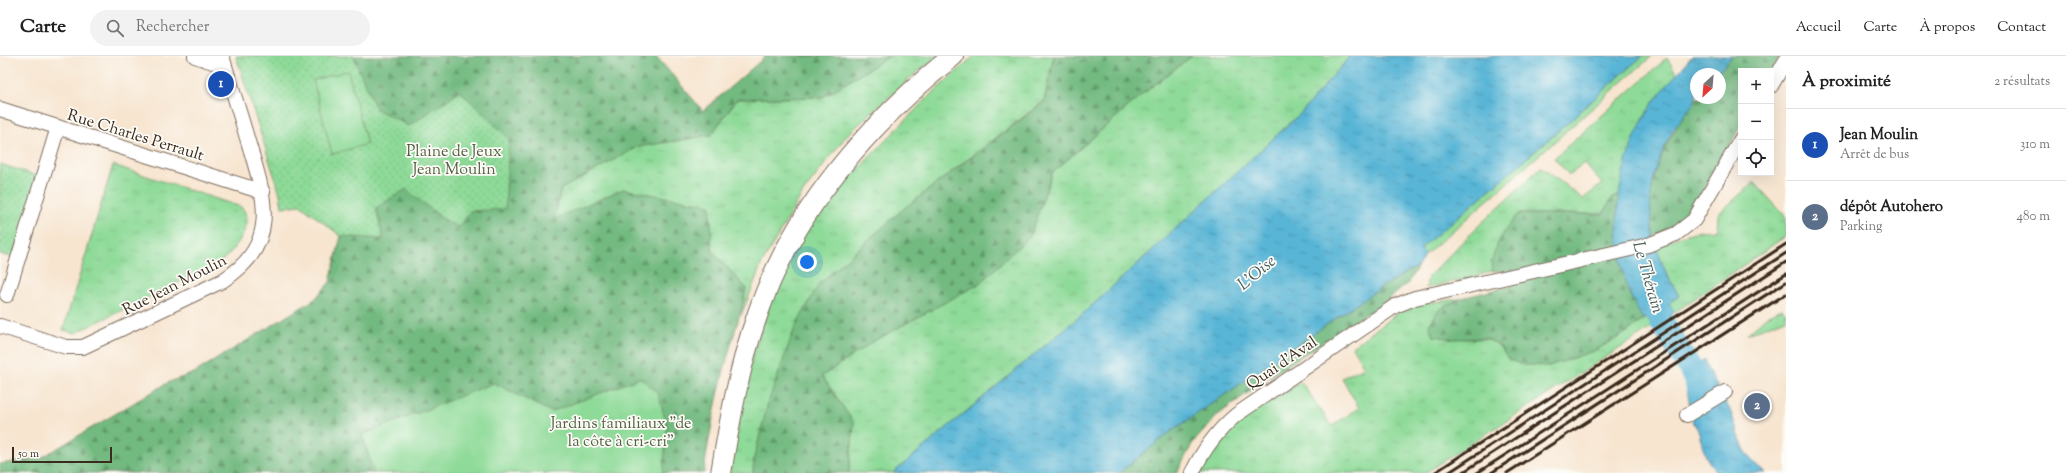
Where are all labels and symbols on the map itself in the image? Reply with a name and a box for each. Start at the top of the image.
north arrow [1690,68,1726,104]
pin: 1 [208,69,234,99]
street label: Rue Charles Perrault [64,105,207,168]
park label: Plaine de Jeux Jean Moulin [406,141,502,182]
water label: Le Thérain [1625,239,1669,316]
street label: Rue Jean Moulin [119,250,232,322]
water label: L'Oise [1233,250,1282,297]
your location [797,252,817,272]
street label: Quai d'Aval [1242,331,1323,396]
pin: 2 [1744,391,1770,421]
park label: Jardins familiaux "de la côte à cri-cri" [549,413,692,454]
scale bar [12,445,112,464]

